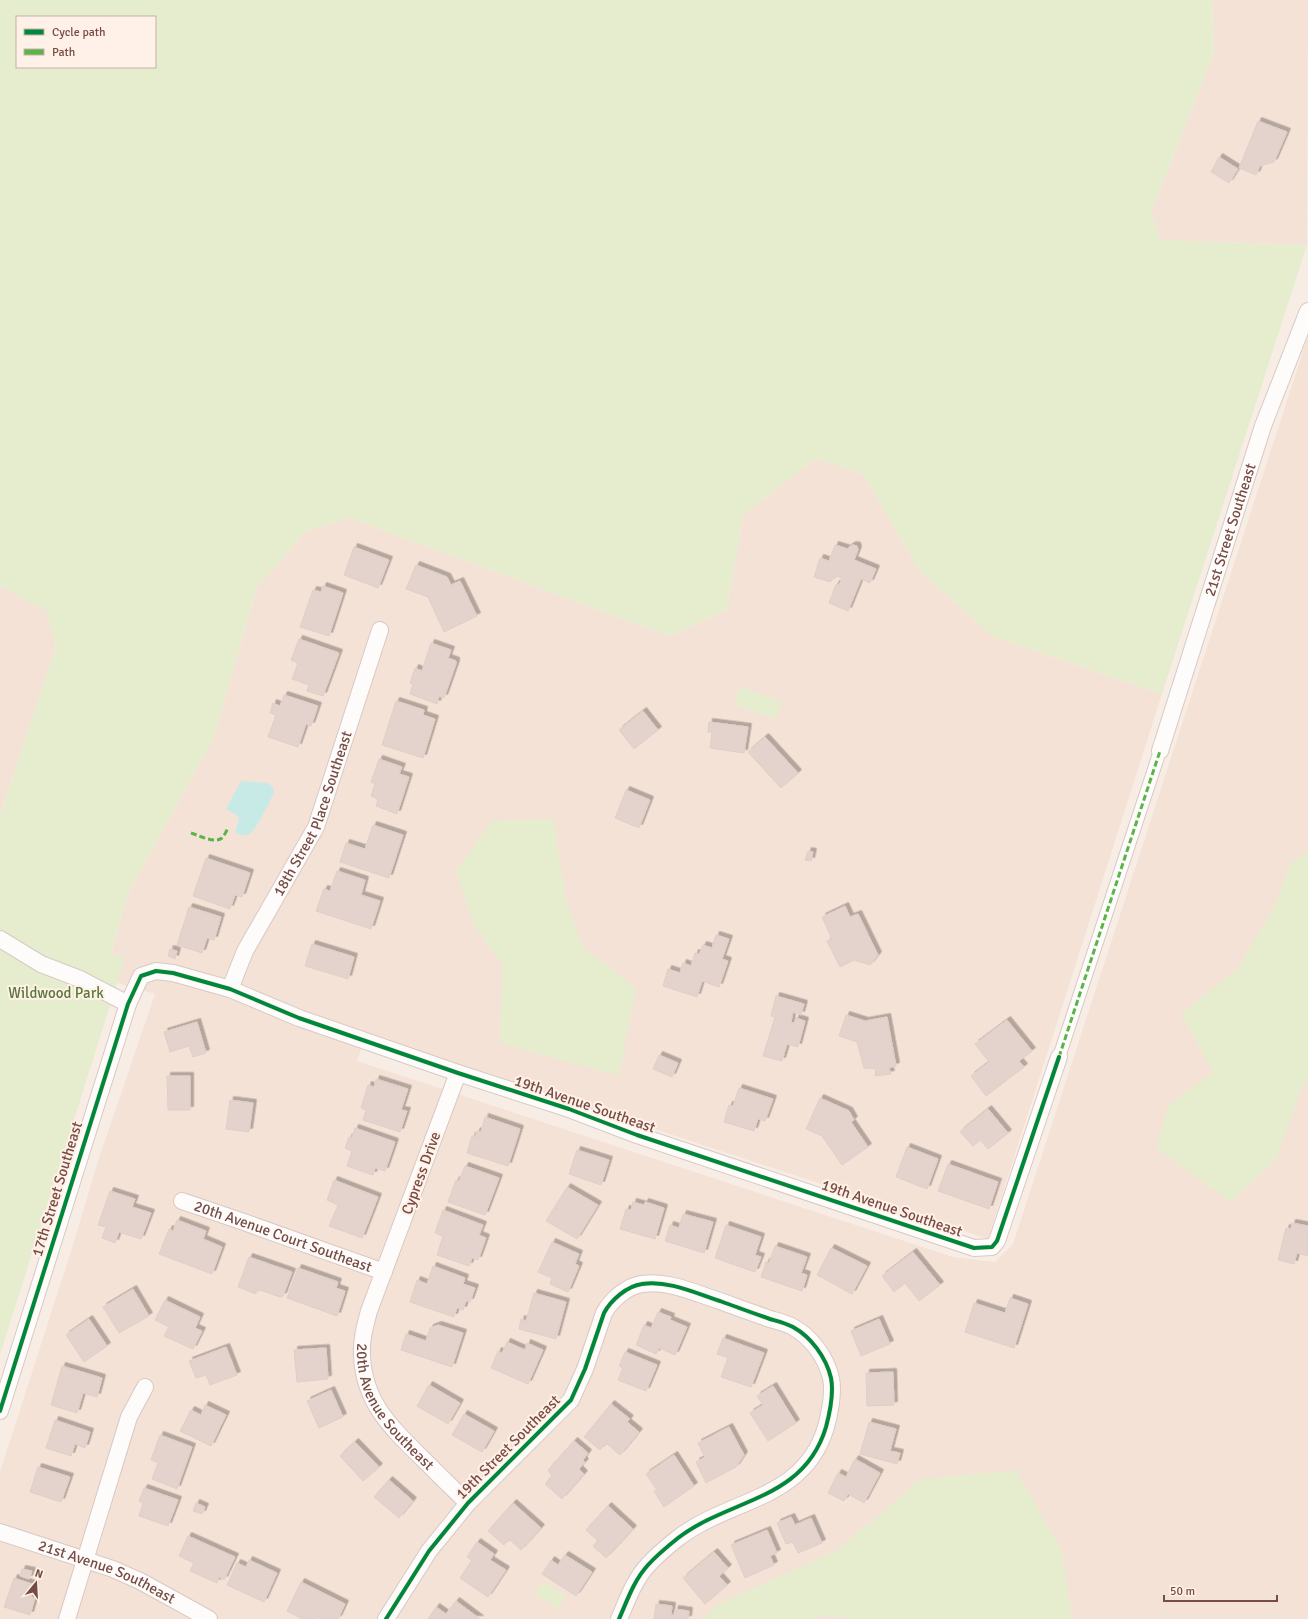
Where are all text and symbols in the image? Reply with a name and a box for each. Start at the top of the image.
legend [16,16,156,68]
text: Cycle path [52,25,105,40]
text: Path [52,45,75,60]
street label: 21st Street Southeast [1201,461,1260,599]
street label: 18th Street Place Southeast [269,729,356,899]
park label: Wildwood Park [8,984,104,1002]
street label: 19th Avenue Southeast [512,1071,658,1137]
street label: 17th Street Southeast [28,1119,86,1259]
street label: Cypress Drive [398,1129,444,1217]
street label: 19th Avenue Southeast [819,1175,965,1241]
street label: 20th Avenue Court Southeast [192,1197,374,1276]
street label: 20th Avenue Southeast [353,1343,438,1474]
street label: 19th Street Southeast [452,1391,564,1503]
street label: 21st Avenue Southeast [36,1536,178,1608]
north arrow [16,1563,56,1603]
text: N [33,1567,45,1581]
scale bar [1164,1577,1277,1603]
text: 50 m [1170,1584,1195,1599]

